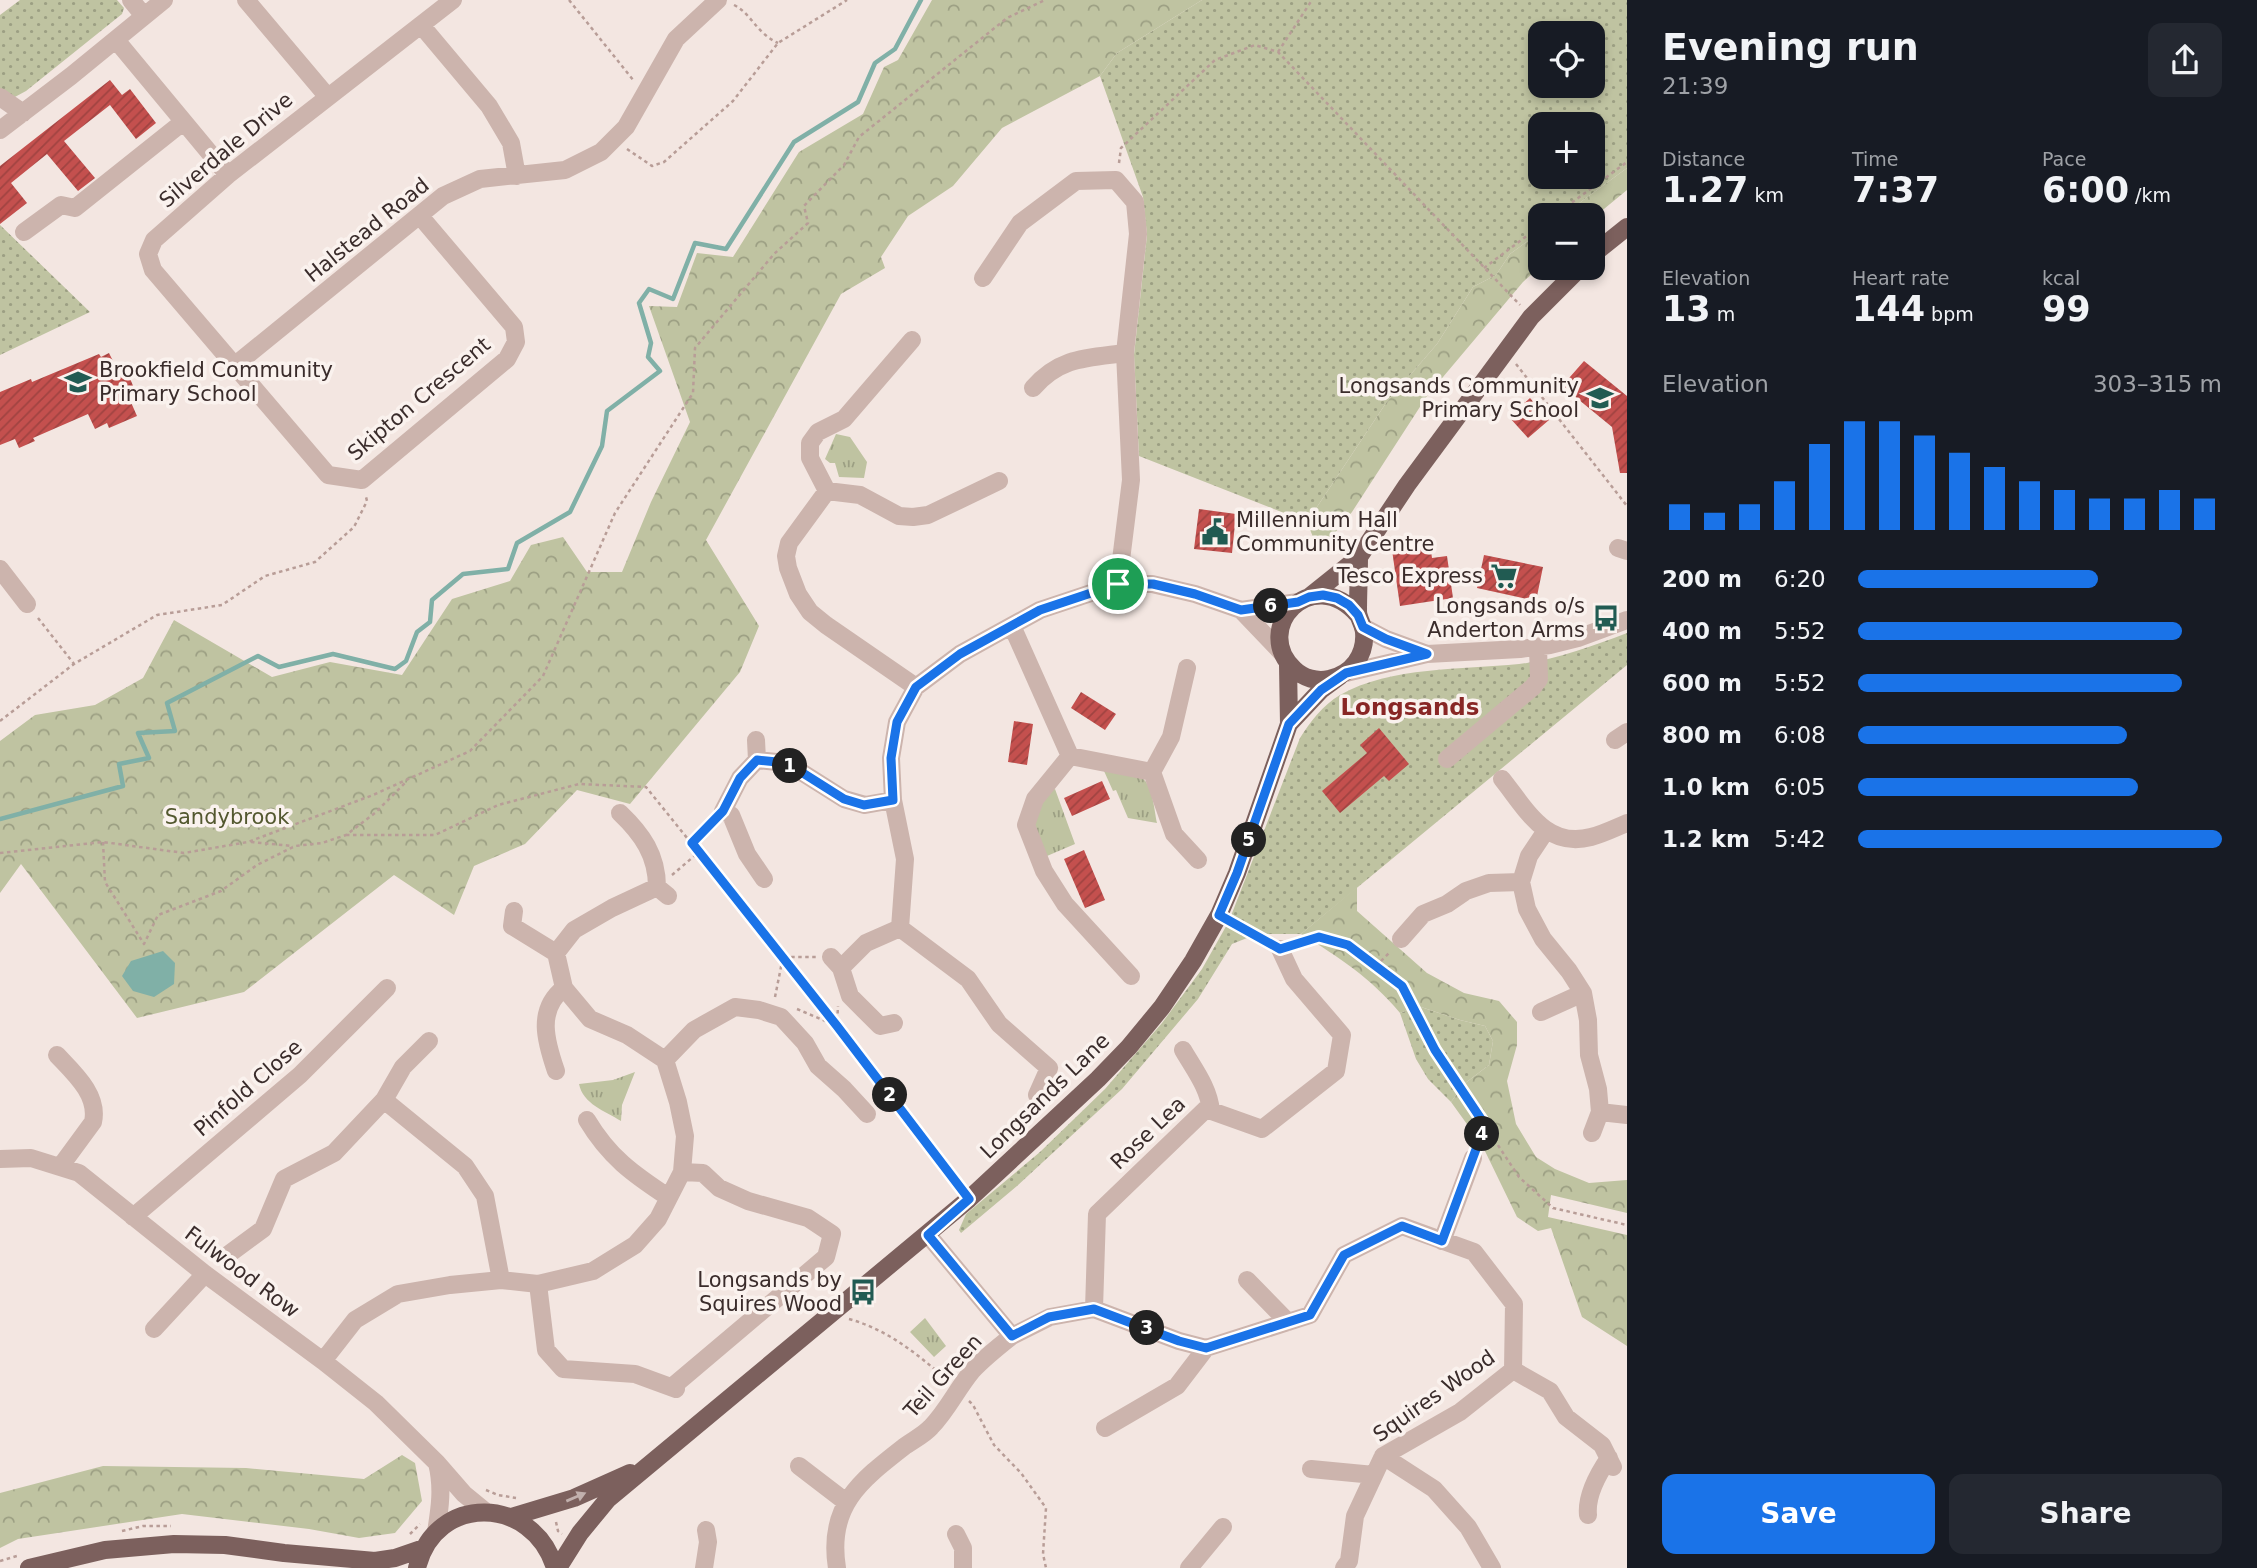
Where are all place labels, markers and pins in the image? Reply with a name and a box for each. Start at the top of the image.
place label: Brookfield Community Primary School [99,358,333,406]
school or university icon: Brookfield Community Primary School [63,367,93,397]
place label: Longsands Community Primary School [1339,374,1579,422]
school or university icon: Longsands Community Primary School [1585,383,1615,413]
place label: Millennium Hall Community Centre [1236,508,1434,556]
public building icon: Millennium Hall Community Centre [1200,517,1230,547]
pin [1088,554,1148,614]
supermarket icon: Tesco Express [1489,561,1519,591]
place label: Tesco Express [1336,564,1483,588]
pin: 6 [1254,588,1288,624]
place label: Longsands o/s Anderton Arms [1427,594,1585,642]
bus stop icon: Longsands o/s Anderton Arms [1591,603,1621,633]
pin: 1 [772,748,808,784]
pin: 5 [1232,822,1266,858]
pin: 2 [872,1078,908,1112]
pin: 4 [1464,1116,1500,1152]
place label: Longsands by Squires Wood [697,1268,842,1316]
bus stop icon: Longsands by Squires Wood [848,1277,878,1307]
pin: 3 [1130,1310,1164,1346]

